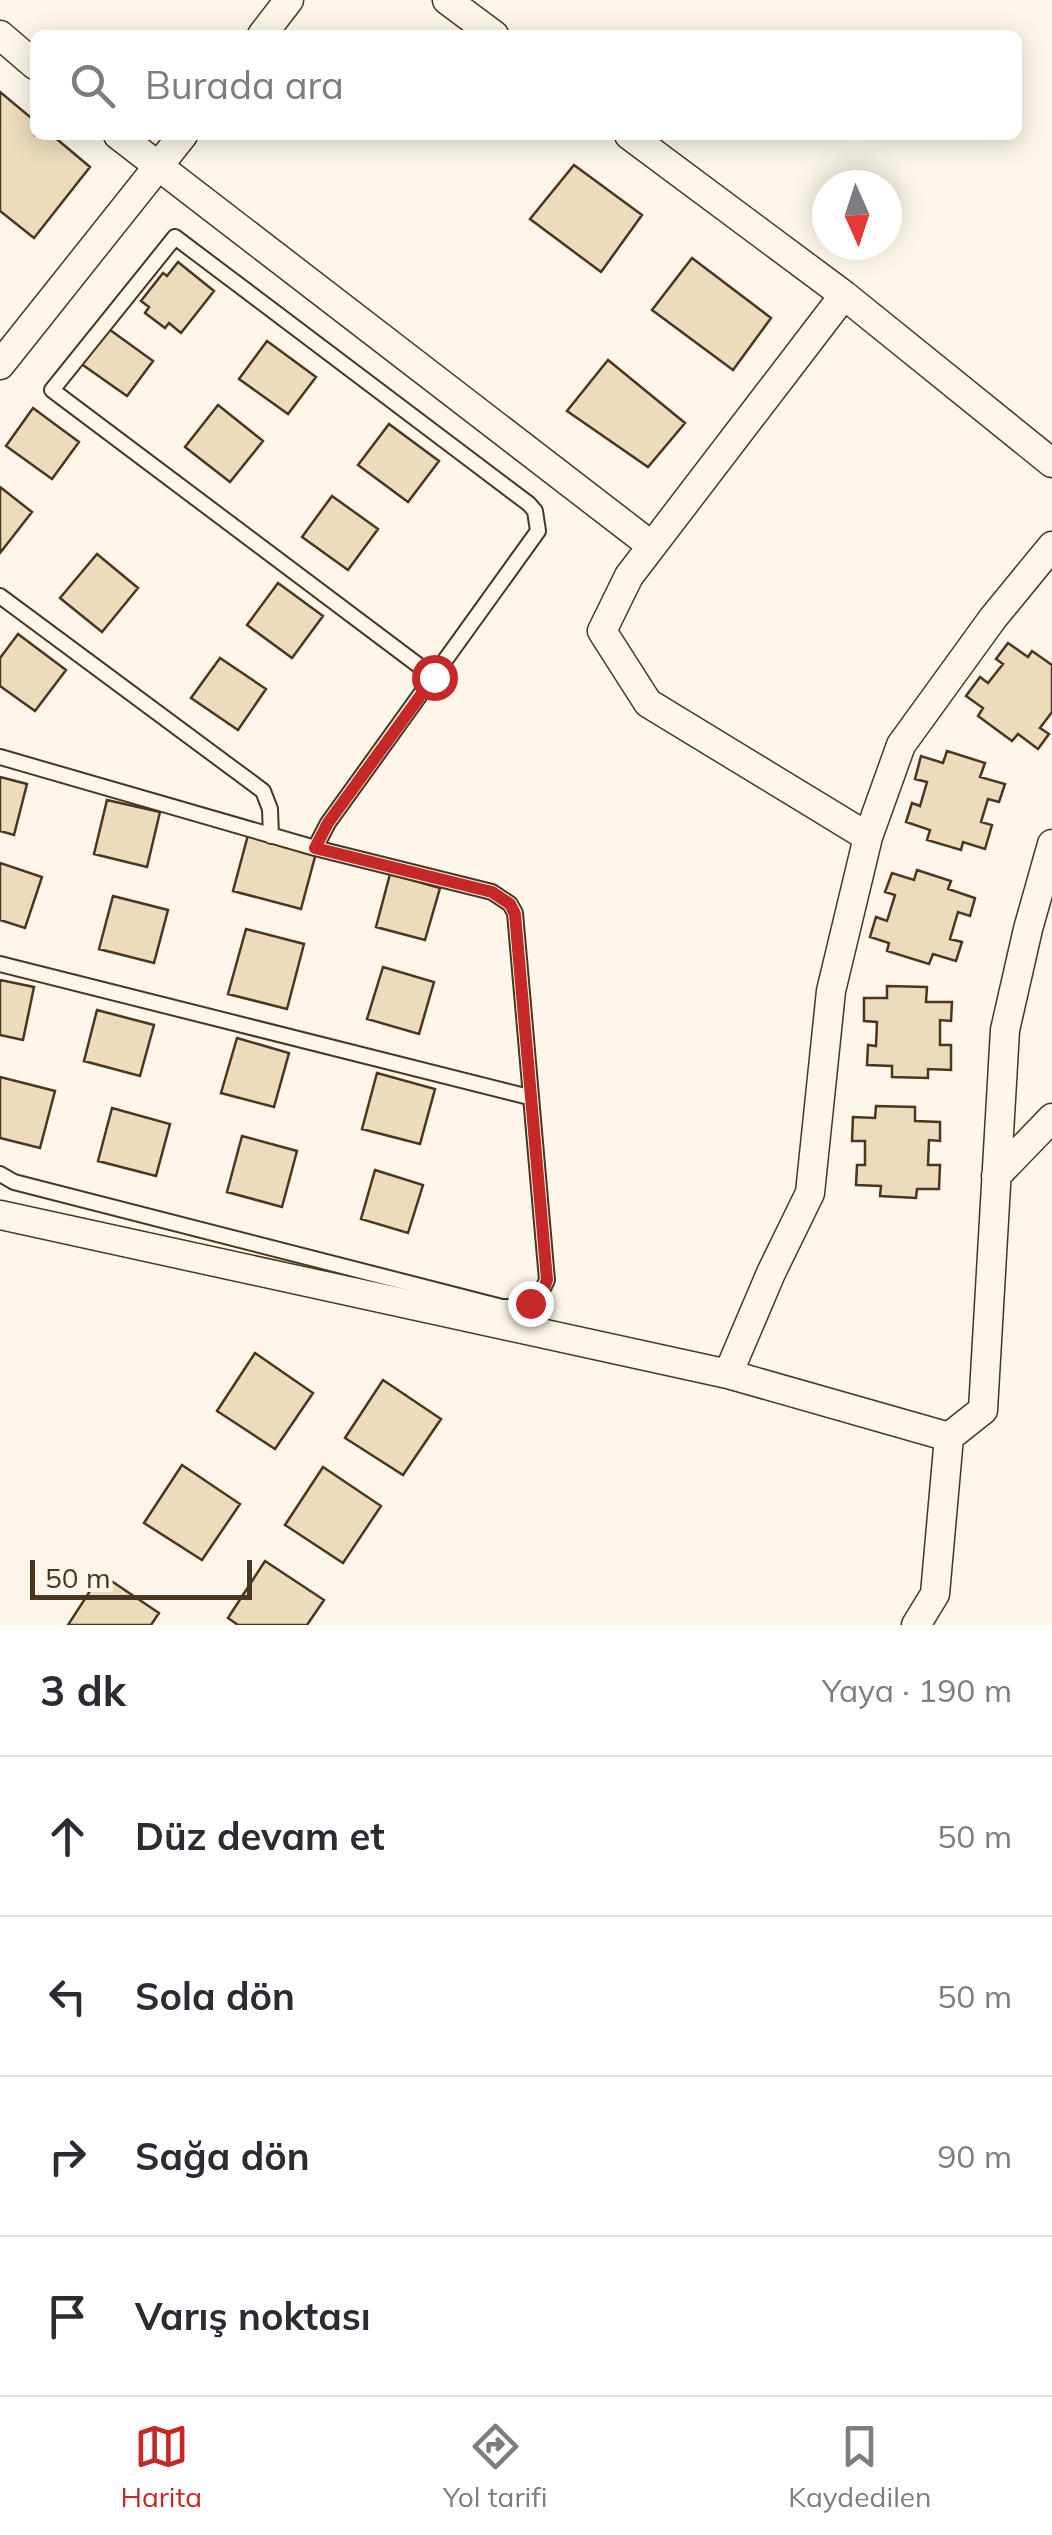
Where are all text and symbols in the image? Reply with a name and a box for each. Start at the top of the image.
search box [30,30,1022,140]
icon: search [65,58,120,113]
text: Burada ara [145,61,344,109]
north arrow [812,170,902,260]
route start [412,655,458,701]
route end [508,1281,554,1327]
scale bar [30,1555,252,1600]
text: 50 m [45,1560,111,1595]
text: 3 dk [40,1664,126,1717]
text: Yaya · 190 m [822,1670,1012,1710]
icon: ahead [40,1809,95,1864]
text: Düz devam et [135,1812,385,1860]
text: 50 m [937,1816,1012,1856]
icon: left [40,1969,95,2024]
text: Sola dön [135,1972,295,2020]
text: 50 m [937,1976,1012,2016]
icon: right [40,2129,95,2184]
text: Sağa dön [135,2132,310,2180]
text: 90 m [937,2136,1012,2176]
icon: arrive [40,2289,95,2344]
text: Varış noktası [135,2292,371,2340]
tab: Harita [120,2419,202,2514]
tab: Yol tarifi [443,2419,547,2514]
tab: Kaydedilen [788,2419,932,2514]

